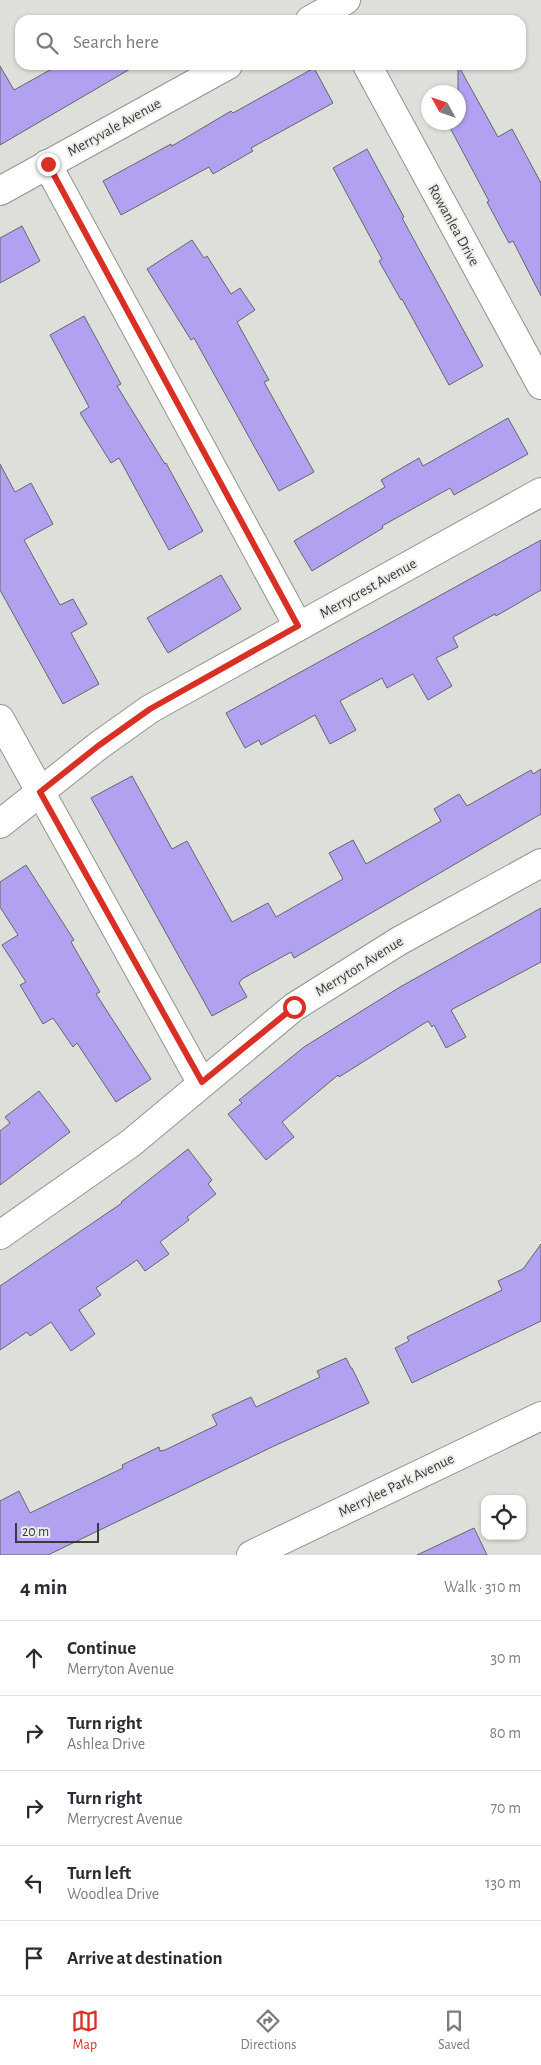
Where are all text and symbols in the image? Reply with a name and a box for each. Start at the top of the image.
search box [15,15,526,70]
icon: search [33,29,61,57]
text: Search here [73,33,159,52]
north arrow [421,85,466,130]
street label: Merryvale Avenue [65,95,164,159]
route end [37,153,60,176]
street label: Rowanlea Drive [425,182,482,269]
street label: Merrycrest Avenue [317,556,419,621]
street label: Merryton Avenue [313,933,406,999]
route start [283,996,306,1019]
street label: Merrylee Park Avenue [336,1451,457,1520]
map controls [481,1495,526,1540]
button: locate [481,1495,526,1540]
scale bar [15,1520,99,1543]
text: 20 m [22,1525,49,1539]
text: 4 min [20,1577,67,1598]
text: Walk · 310 m [444,1579,521,1595]
text: Continue [67,1639,136,1658]
icon: ahead [20,1644,48,1672]
text: 30 m [491,1650,521,1666]
text: Merryton Avenue [67,1661,174,1677]
text: Turn right [67,1714,142,1733]
icon: right [20,1719,48,1747]
text: 80 m [490,1725,521,1741]
text: Ashlea Drive [67,1736,145,1752]
text: Turn right [67,1789,142,1808]
icon: right [20,1794,48,1822]
text: 70 m [490,1800,521,1816]
text: Merrycrest Avenue [67,1811,183,1827]
text: Turn left [67,1864,131,1883]
icon: left [20,1869,48,1897]
text: 130 m [485,1875,521,1891]
text: Woodlea Drive [67,1886,159,1902]
icon: arrive [20,1944,48,1972]
text: Arrive at destination [67,1949,223,1968]
tab: Map [71,2007,99,2054]
tab: Directions [241,2007,296,2054]
tab: Saved [438,2007,470,2054]

